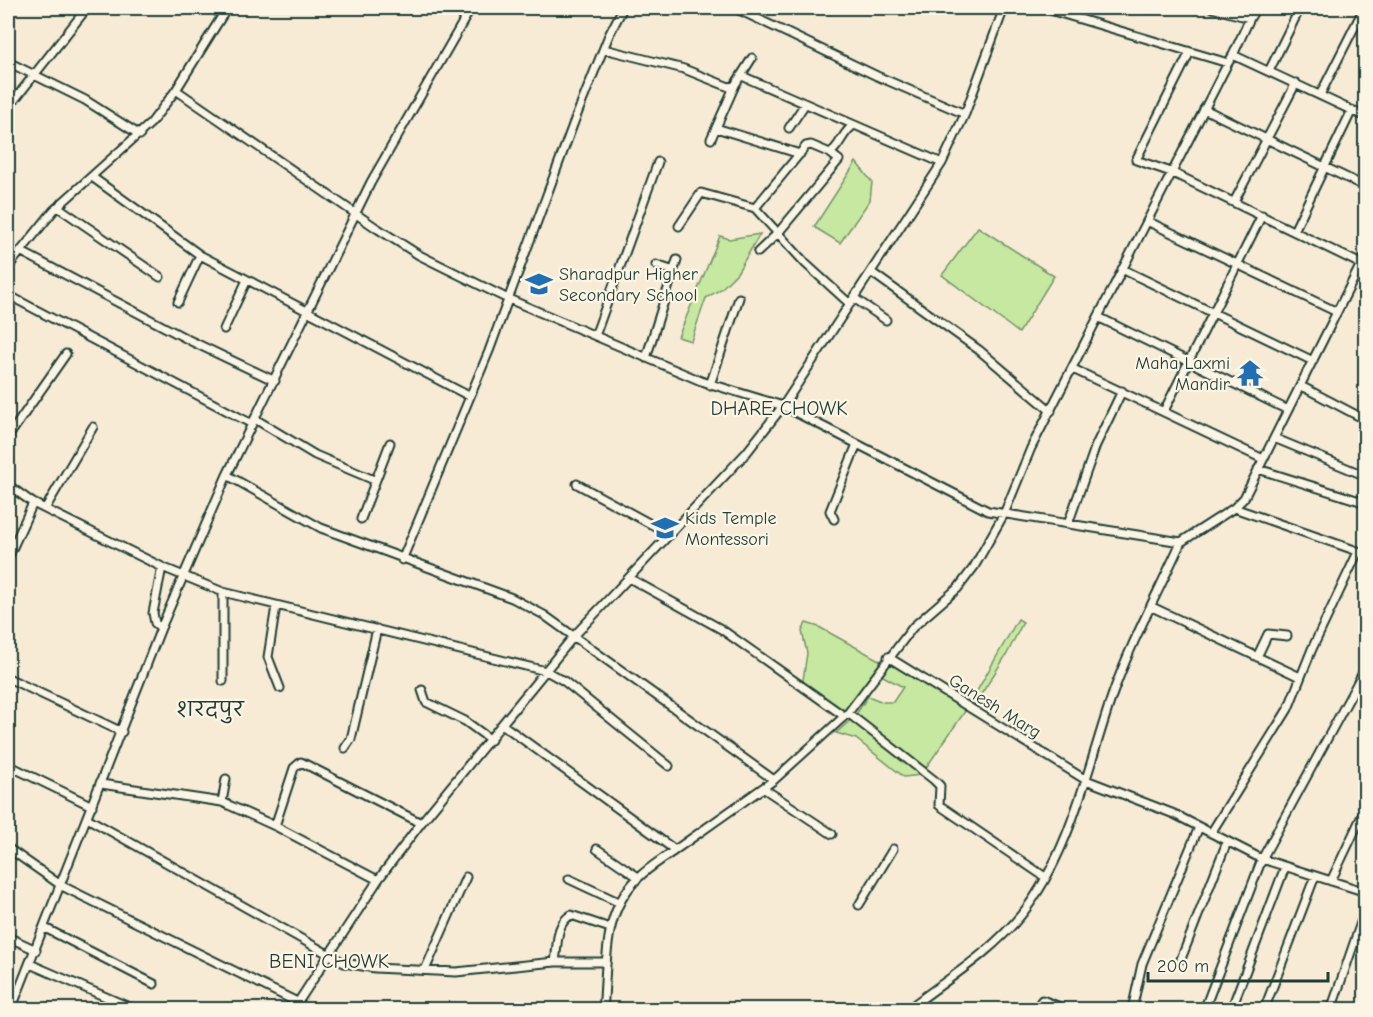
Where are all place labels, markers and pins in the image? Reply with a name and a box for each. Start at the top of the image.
place label: Sharadpur Higher Secondary School [559,264,699,306]
school or university icon: Sharadpur Higher Secondary School [524,269,554,299]
place label: Maha Laxmi Mandir [1135,353,1231,395]
temple icon: Maha Laxmi Mandir [1235,358,1265,388]
place label: Kids Temple Montessori [685,508,777,550]
school or university icon: Kids Temple Montessori [650,513,680,543]

